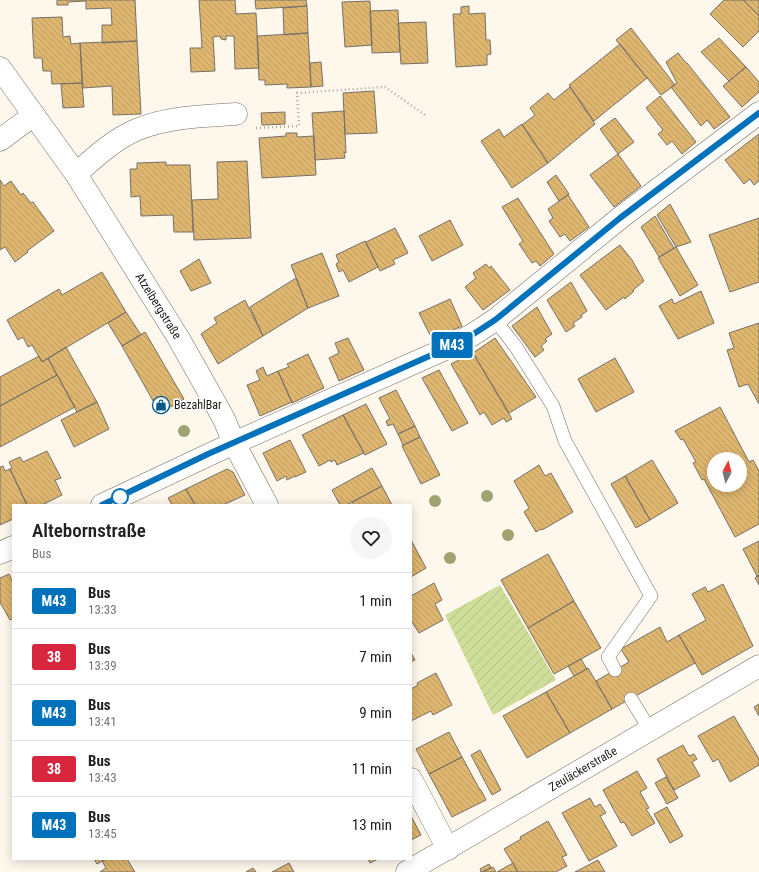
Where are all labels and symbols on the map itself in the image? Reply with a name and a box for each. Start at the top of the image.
street label: Atzelbergstraße [133,270,184,342]
line badge: M43 [429,332,475,358]
shop icon: BezahlBar [151,395,171,415]
place label: BezahlBar [174,398,222,412]
north arrow [707,452,747,492]
unlabelled marker [111,488,129,506]
street label: Zeuläckerstraße [547,743,620,794]

